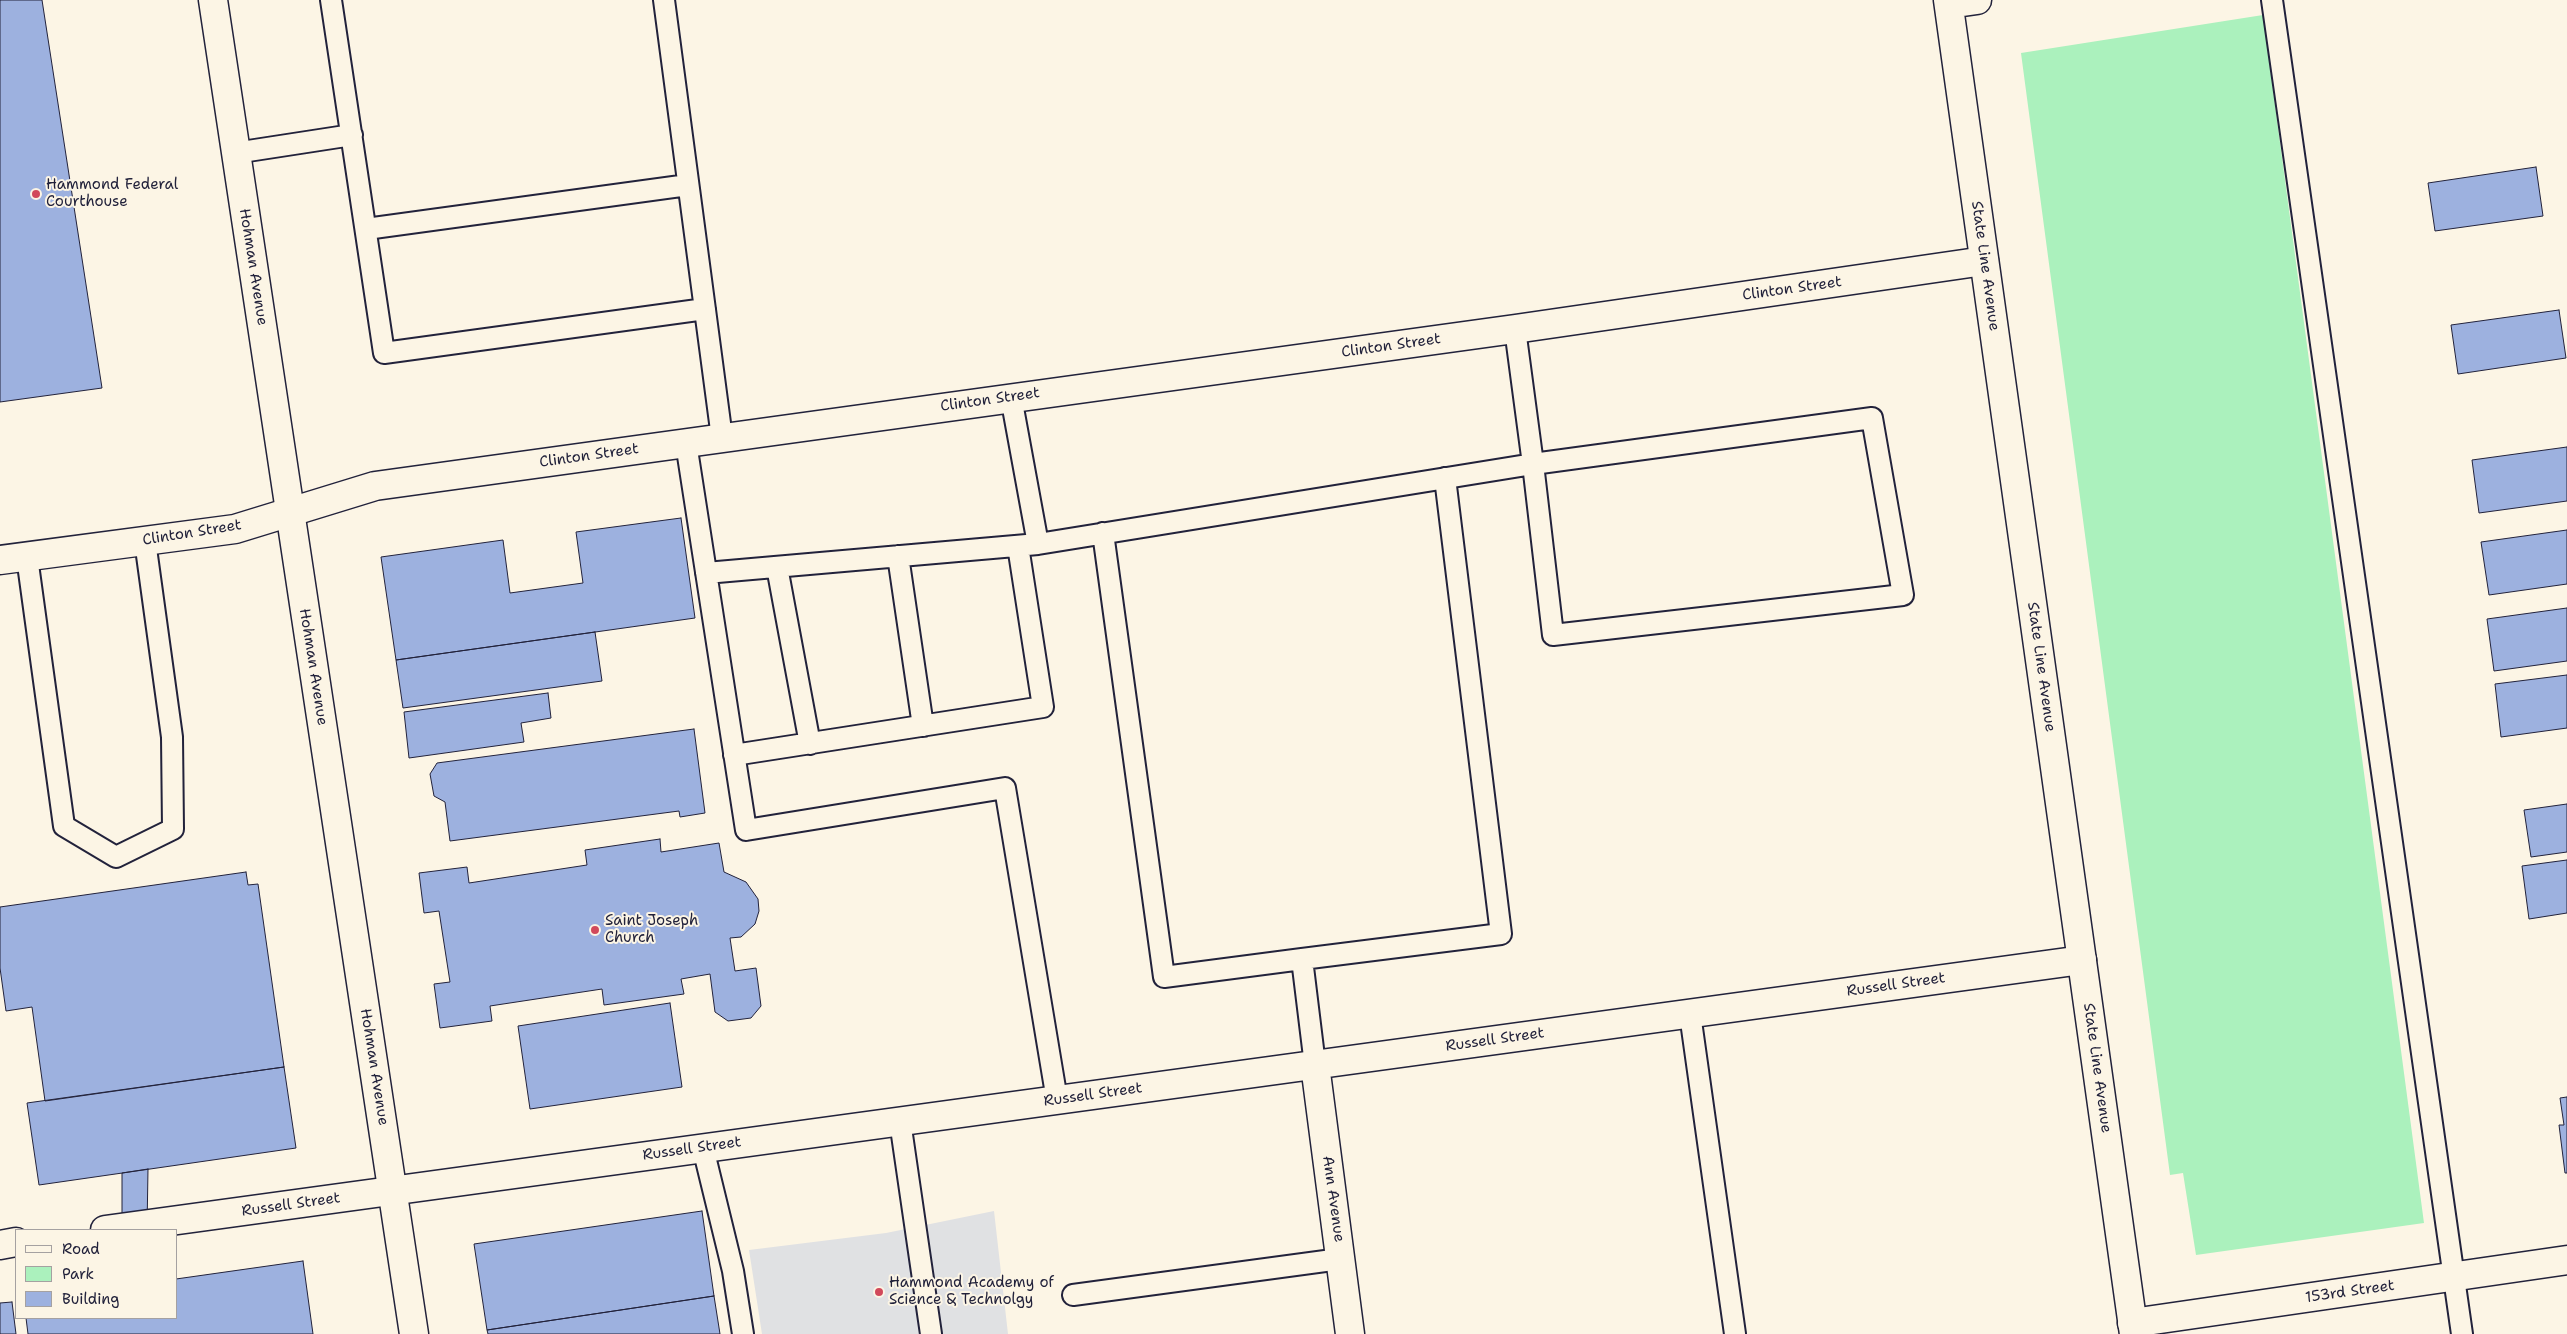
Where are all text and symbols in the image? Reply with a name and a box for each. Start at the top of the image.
place label: Hammond Federal Courthouse [46,176,178,211]
marker: Hammond Federal Courthouse [30,188,42,200]
street label: State Line Avenue [1967,200,2003,332]
street label: Hohman Avenue [235,207,271,327]
street label: Clinton Street [1741,273,1843,305]
street label: Clinton Street [1340,330,1442,362]
street label: Clinton Street [939,384,1041,416]
street label: Clinton Street [538,440,640,472]
street label: Clinton Street [141,516,243,550]
street label: State Line Avenue [2023,601,2059,733]
street label: Hohman Avenue [295,607,331,727]
place label: Saint Joseph Church [605,912,698,947]
marker: Saint Joseph Church [589,924,601,936]
street label: Russell Street [1846,969,1946,1001]
street label: State Line Avenue [2079,1002,2115,1134]
street label: Hohman Avenue [356,1007,392,1127]
street label: Russell Street [1445,1024,1545,1056]
street label: Russell Street [1043,1079,1143,1111]
street label: Russell Street [642,1133,742,1165]
street label: Ann Avenue [1318,1155,1348,1243]
street label: Russell Street [241,1189,341,1221]
legend [15,1229,178,1319]
text: Road [62,1239,100,1259]
text: Park [62,1264,94,1284]
place label: Hammond Academy of Science & Technolgy [889,1274,1054,1309]
street label: 153rd Street [2304,1277,2396,1307]
marker: Hammond Academy of Science & Technolgy [873,1286,885,1298]
text: Building [62,1289,119,1309]

